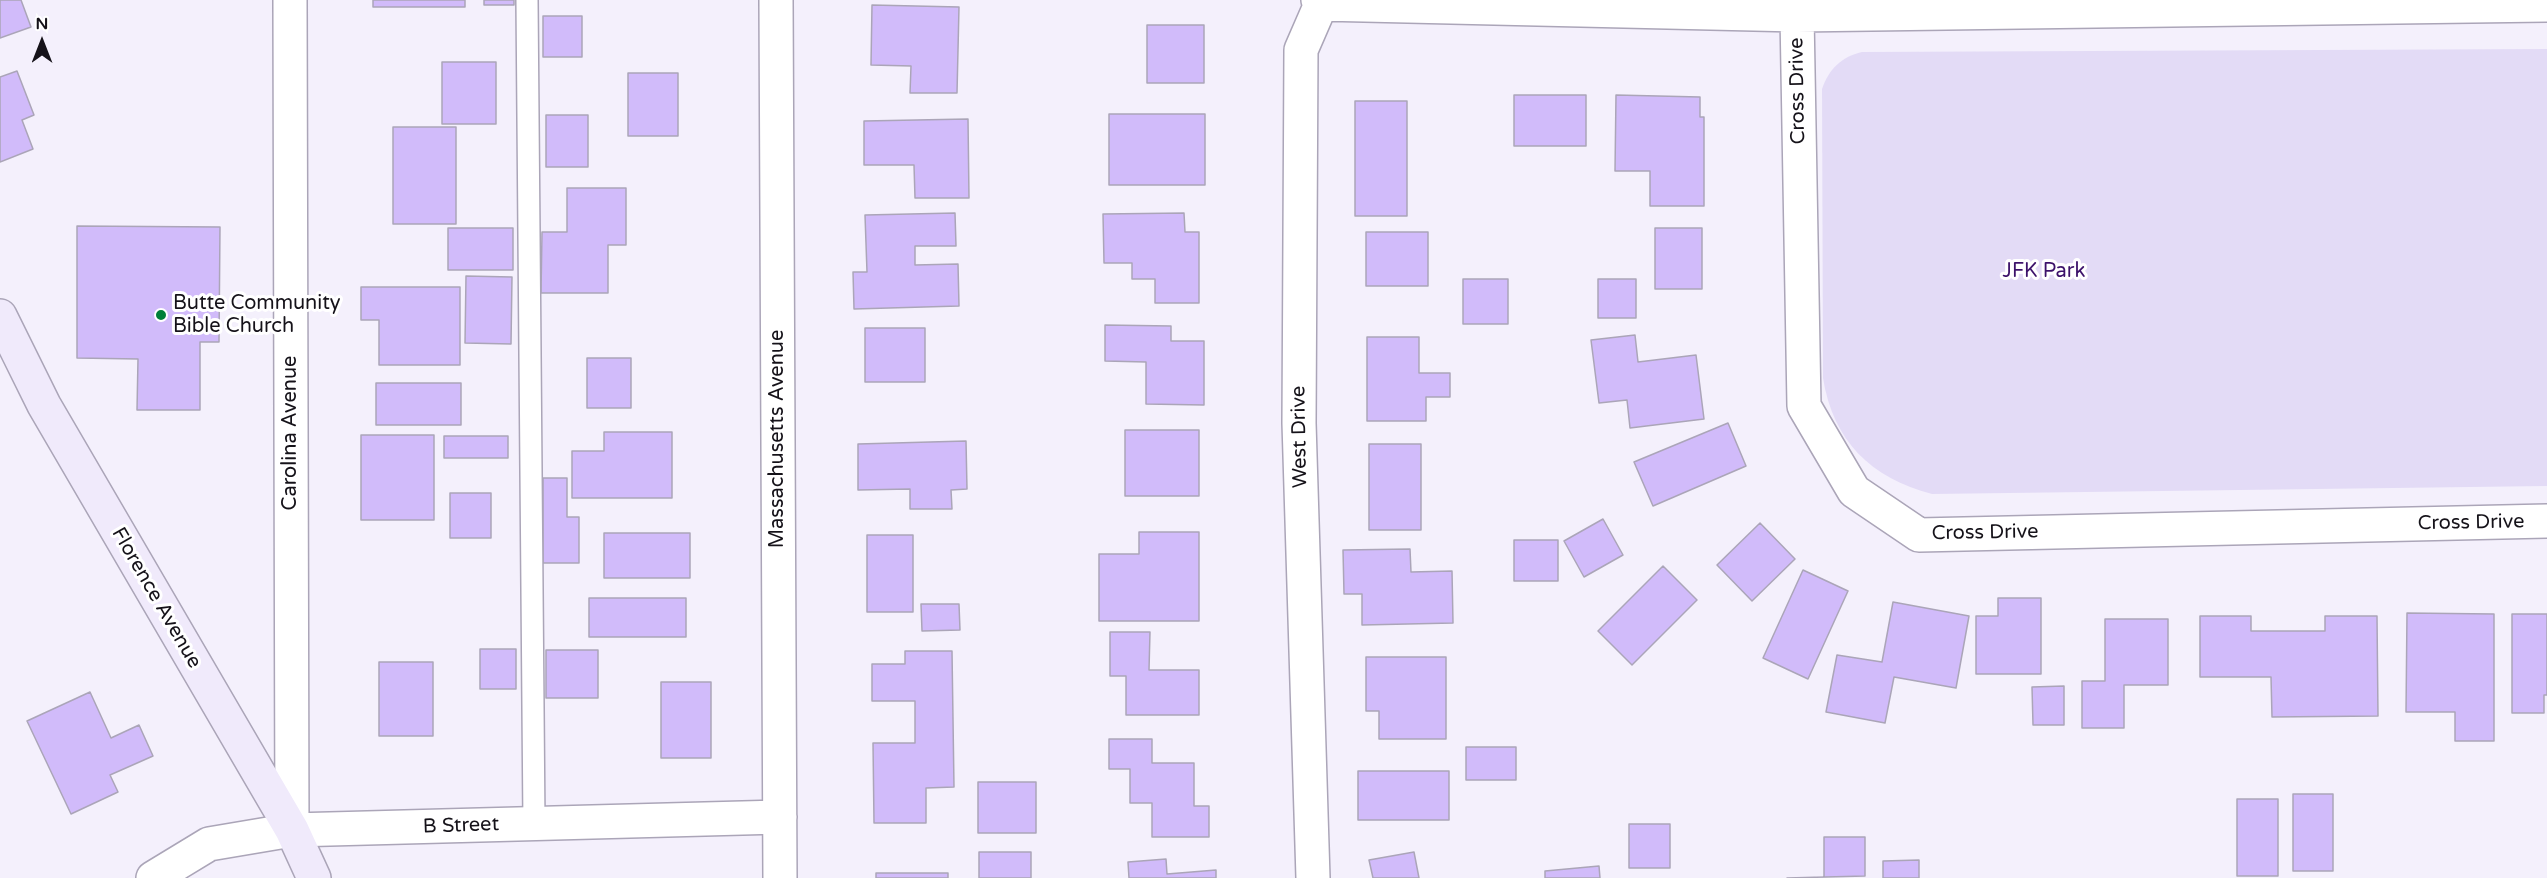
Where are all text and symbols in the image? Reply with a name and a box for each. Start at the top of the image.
north arrow [12,12,72,72]
text: N [36,14,48,34]
street label: Cross Drive [1785,37,1811,145]
park label: JFK Park [2003,260,2085,284]
place label: Butte Community Bible Church [173,292,341,339]
marker: Butte Community Bible Church [154,308,168,322]
street label: Massachusetts Avenue [766,330,790,548]
street label: Carolina Avenue [279,356,303,510]
street label: West Drive [1287,386,1313,488]
street label: Cross Drive [2417,510,2525,536]
street label: Cross Drive [1931,520,2039,546]
street label: Florence Avenue [106,523,206,673]
street label: B Street [422,813,500,839]

